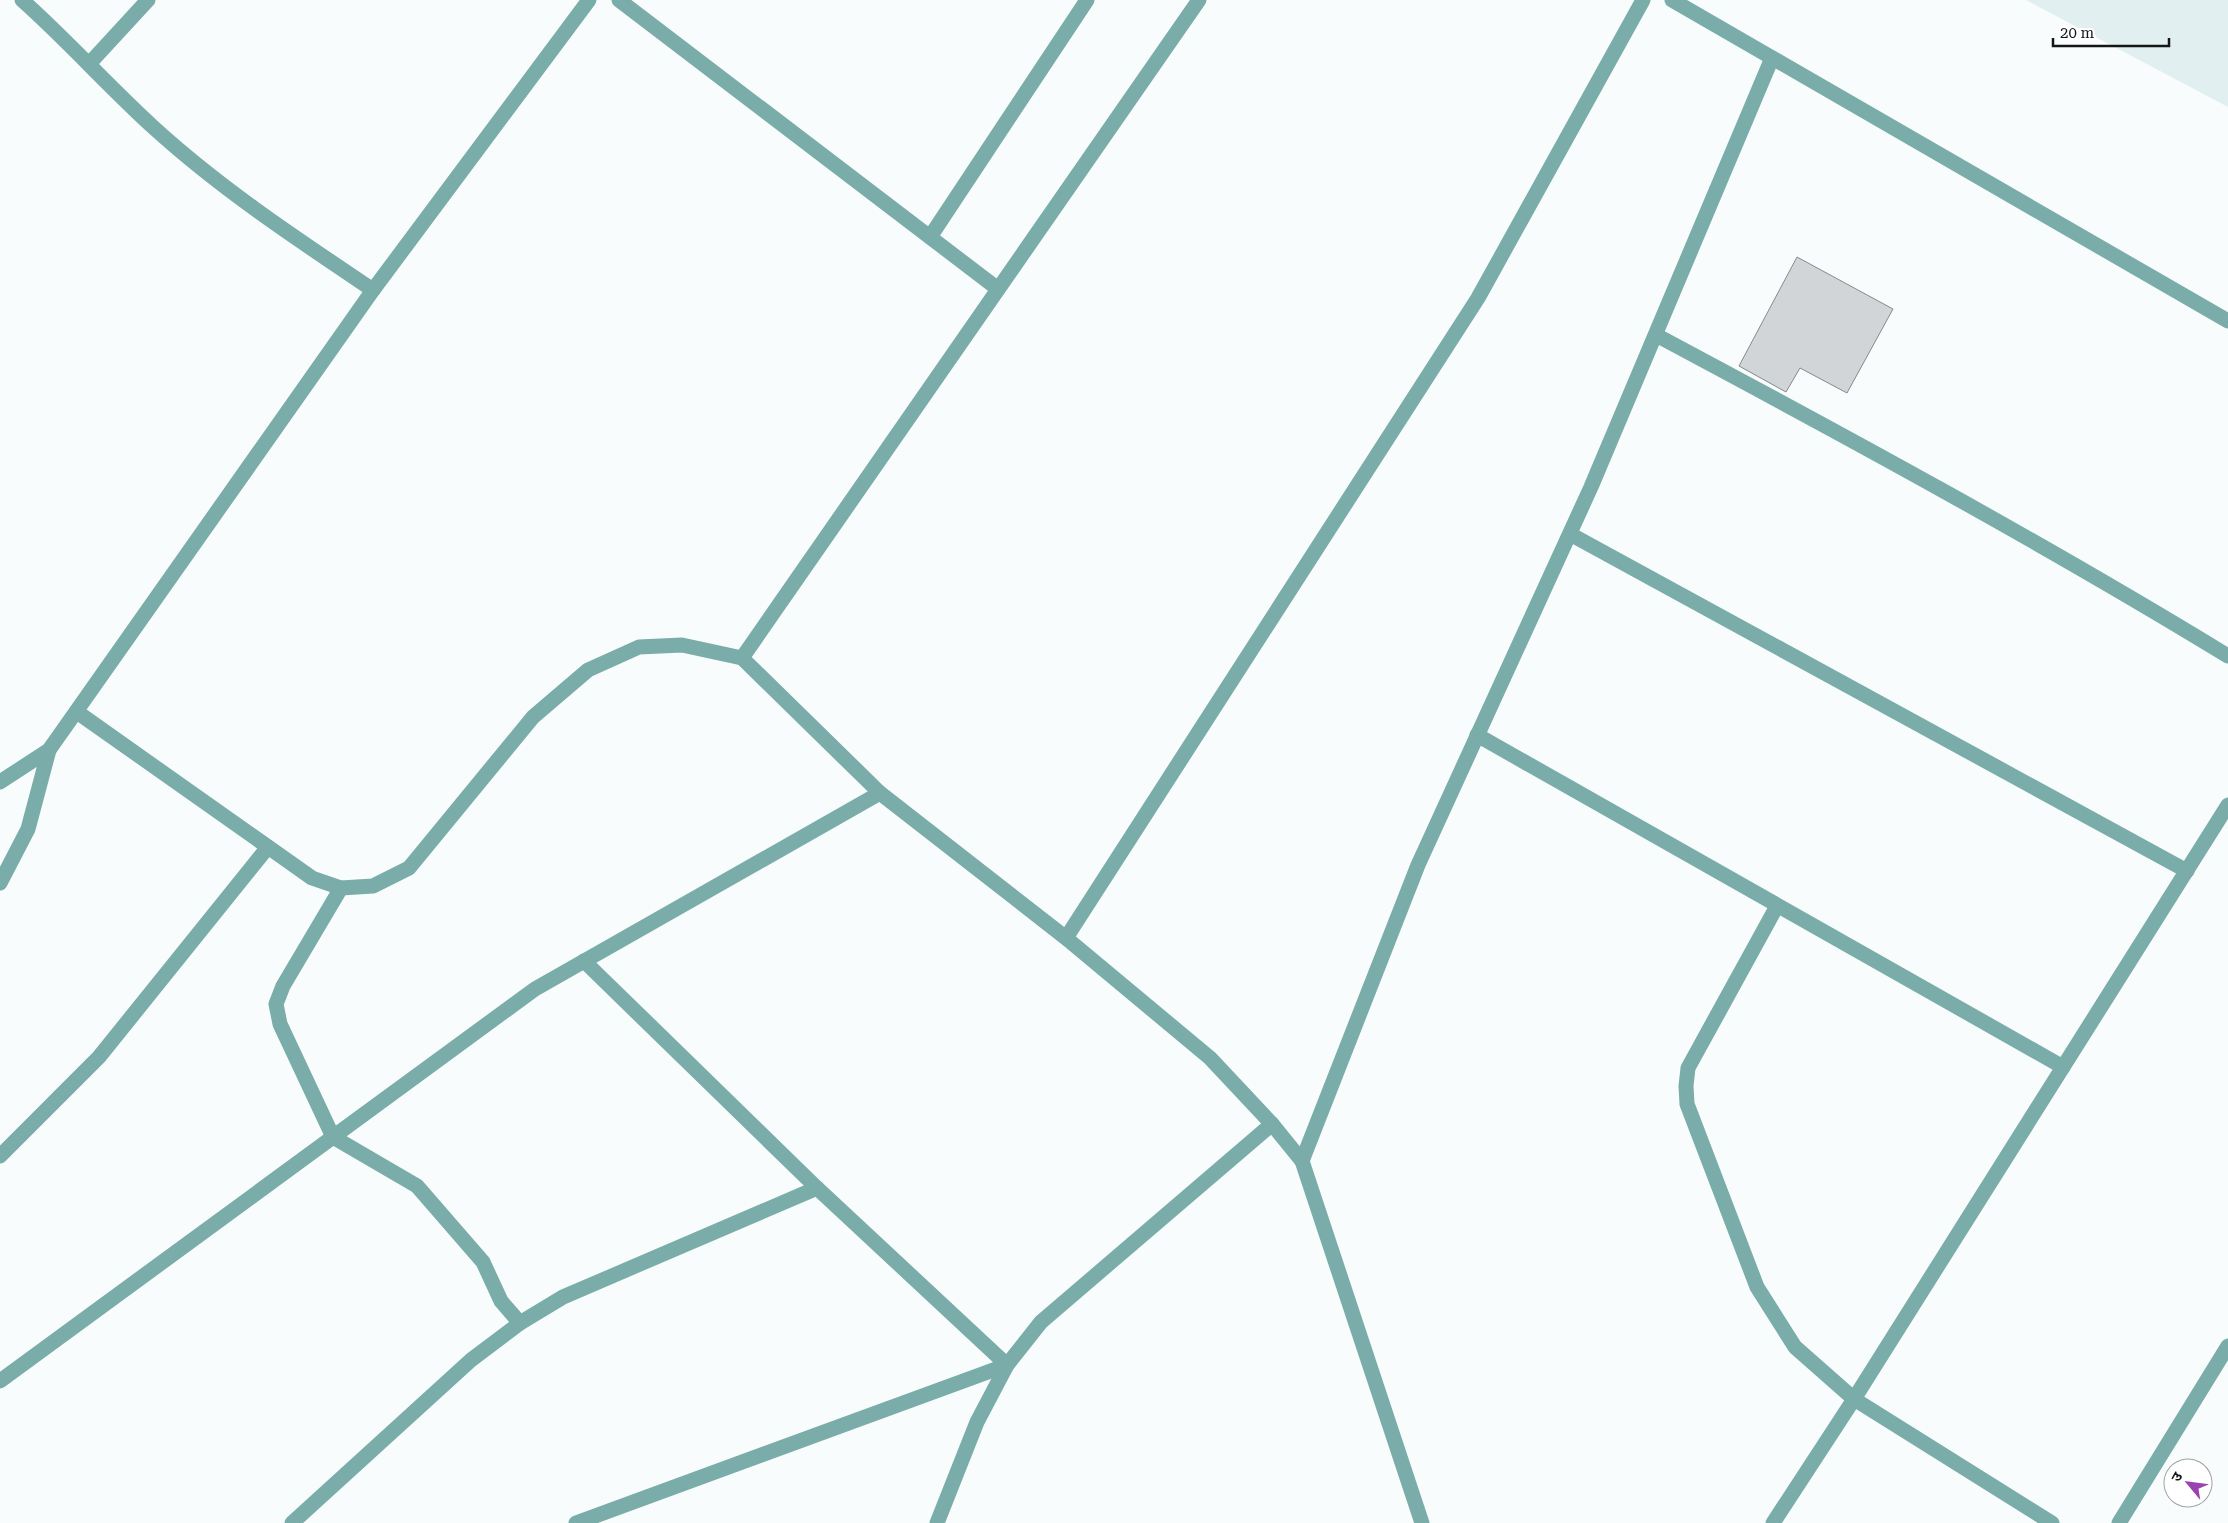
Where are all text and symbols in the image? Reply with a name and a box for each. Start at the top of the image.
scale bar [2053,15,2169,47]
text: 20 m [2060,24,2095,42]
north arrow [2163,1458,2213,1508]
text: उ [2168,1469,2186,1484]

